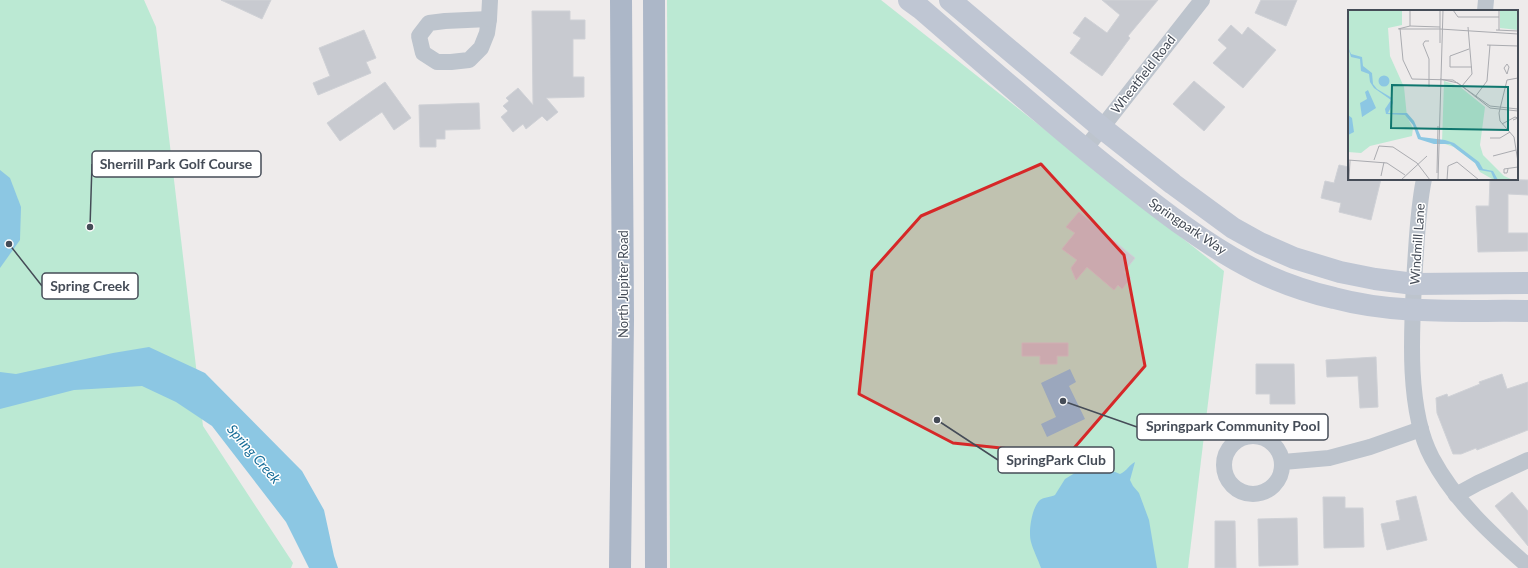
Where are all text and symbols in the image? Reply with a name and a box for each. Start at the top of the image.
inset map [1348,10,1518,180]
street label: Wheatfield Road [1107,31,1179,117]
callout: Sherrill Park Golf Course [92,151,261,177]
text: Sherrill Park Golf Course [100,155,253,172]
street label: Springpark Way [1146,194,1230,258]
street label: Windmill Lane [1406,203,1428,285]
street label: North Jupiter Road [615,230,631,338]
callout: Spring Creek [42,273,138,299]
text: Spring Creek [50,277,130,294]
callout: Springpark Community Pool [1137,414,1328,440]
text: Springpark Community Pool [1146,417,1320,434]
water label: Spring Creek [224,421,285,487]
callout: SpringPark Club [998,447,1114,473]
text: SpringPark Club [1006,451,1106,468]

